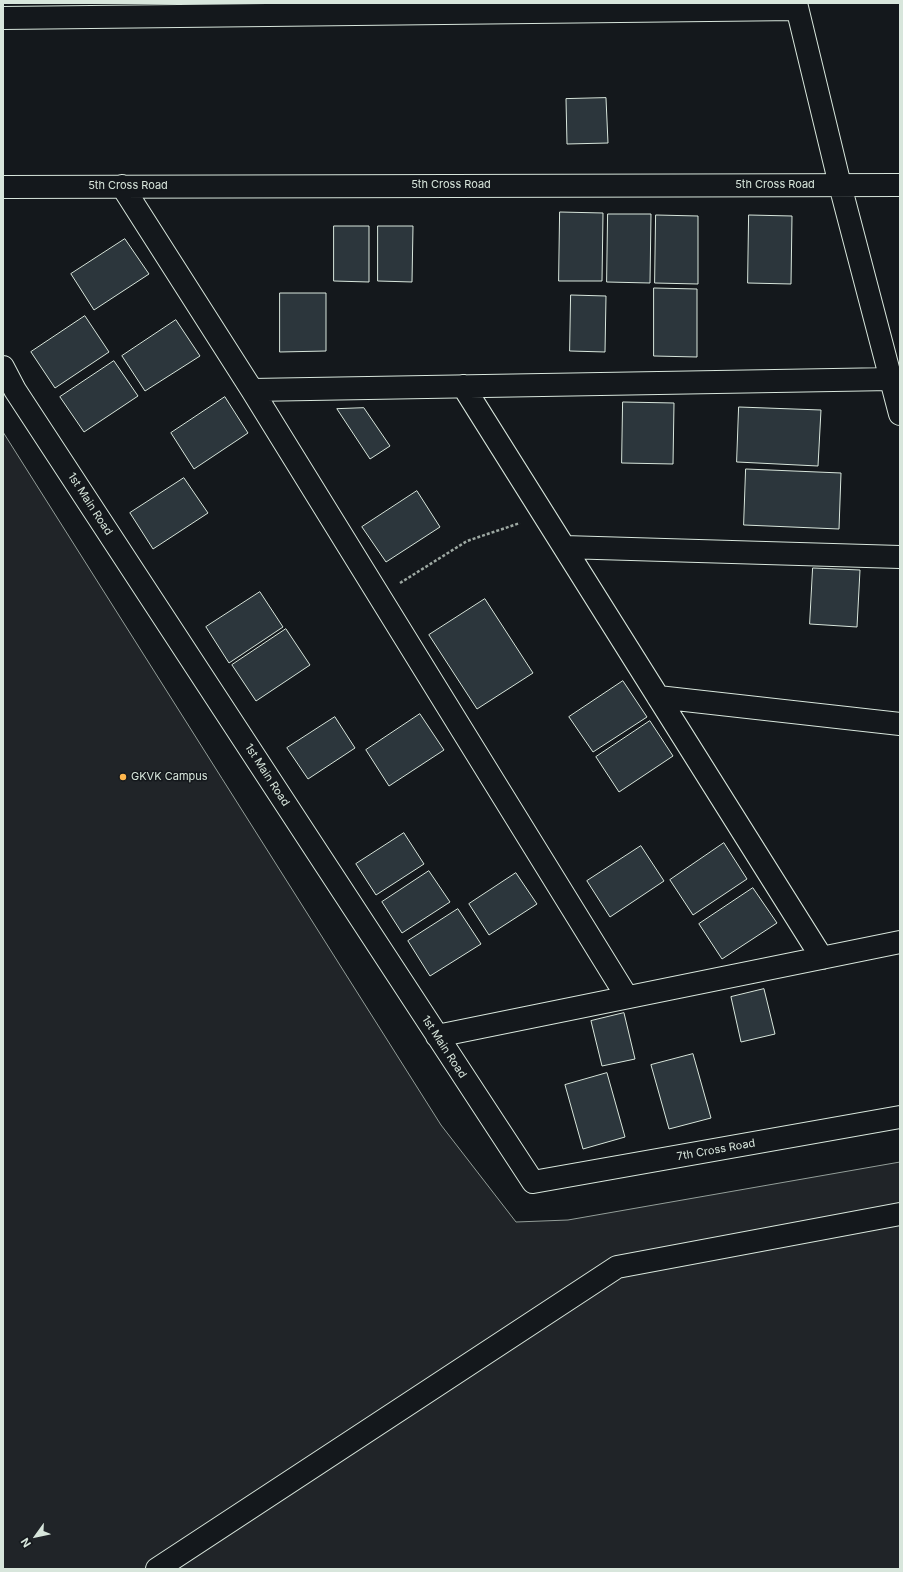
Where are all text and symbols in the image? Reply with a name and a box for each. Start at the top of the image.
street label: 5th Cross Road [411,178,491,192]
street label: 5th Cross Road [735,178,815,192]
street label: 5th Cross Road [88,179,168,193]
street label: 1st Main Road [65,470,115,538]
street label: 1st Main Road [242,741,292,809]
place label: GKVK Campus [131,770,208,784]
marker: GKVK Campus [118,772,128,782]
street label: 1st Main Road [419,1013,469,1081]
street label: 7th Cross Road [676,1137,756,1163]
north arrow [16,1516,56,1556]
text: N [18,1535,34,1550]

